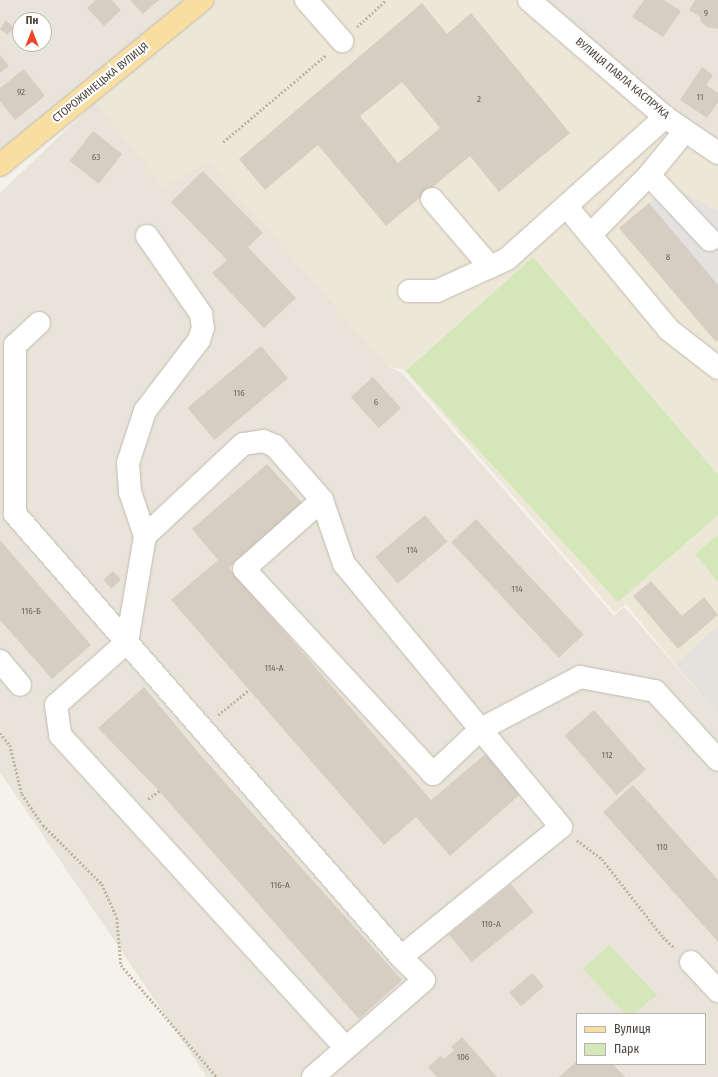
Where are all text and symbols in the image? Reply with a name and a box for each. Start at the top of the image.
house number: 9 [704,8,708,18]
north arrow [12,12,52,52]
text: Пн [26,14,38,27]
street label: ВУЛИЦЯ ПАВЛА КАСПРУКА [572,36,672,122]
street label: СТОРОЖИНЕЦЬКА ВУЛИЦЯ [50,40,152,126]
house number: 92 [17,87,25,97]
house number: 11 [697,92,703,102]
house number: 2 [477,94,481,104]
house number: 63 [92,152,100,162]
house number: 8 [666,252,670,262]
house number: 116 [233,388,245,398]
house number: 6 [374,397,378,407]
house number: 114 [406,545,418,555]
house number: 114 [511,584,523,594]
house number: 116-Б [21,606,41,616]
house number: 114-А [264,663,284,673]
house number: 112 [602,750,612,760]
house number: 110 [656,842,668,852]
house number: 116-А [270,880,290,890]
house number: 110-А [481,919,501,929]
legend [576,1013,706,1065]
text: Вулиця [614,1022,651,1036]
text: Парк [614,1042,639,1056]
house number: 106 [457,1052,469,1062]

